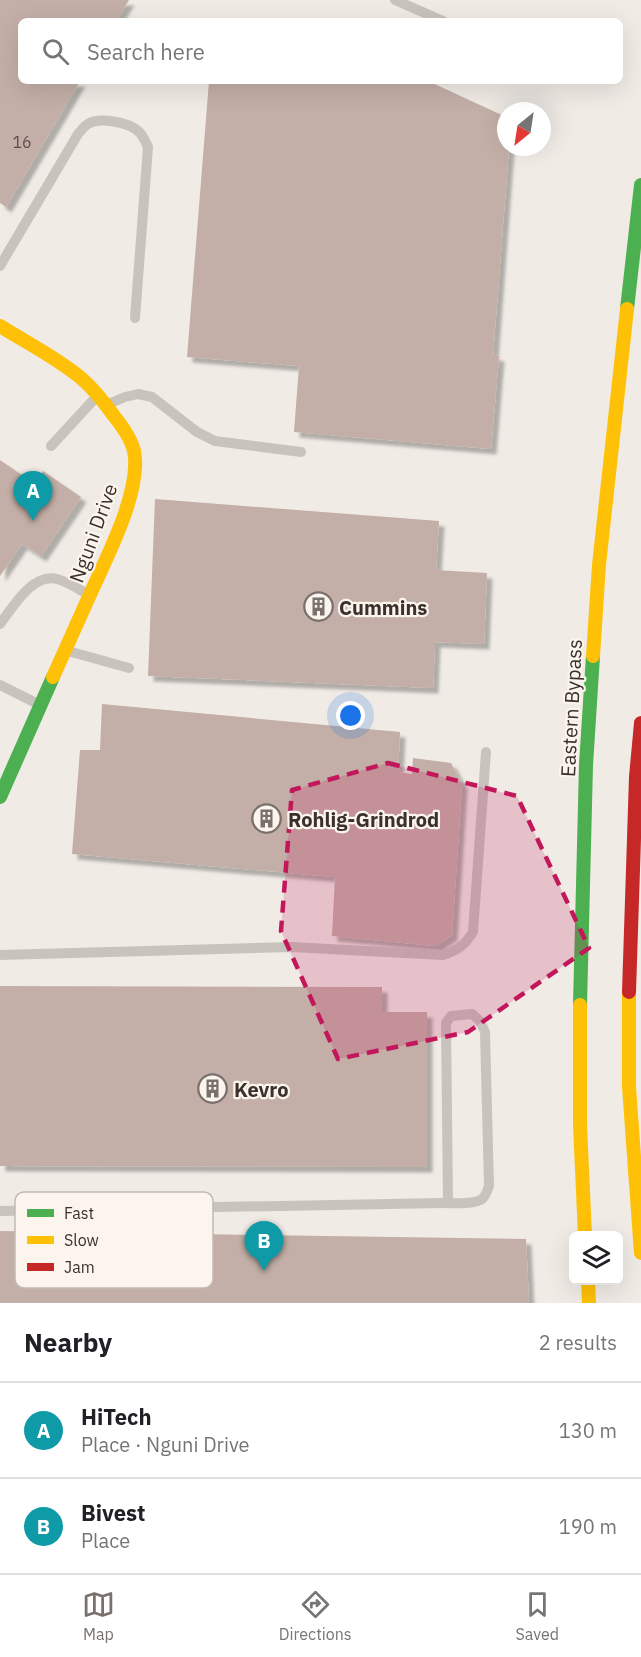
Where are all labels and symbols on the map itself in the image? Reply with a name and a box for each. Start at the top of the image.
north arrow [497,102,551,156]
house number: 16 [12,132,32,152]
pin: A [14,472,52,521]
street label: Nguni Drive [63,480,123,586]
building icon: Cummins [302,591,334,623]
place label: Cummins [339,594,427,621]
street label: Eastern Bypass [554,639,588,777]
your location [336,701,365,730]
building icon: Rohlig-Grindrod [251,803,283,835]
place label: Rohlig-Grindrod [288,806,439,833]
building icon: Kevro [197,1073,229,1105]
place label: Kevro [234,1076,288,1103]
legend [15,1192,213,1288]
text: Fast [64,1203,94,1223]
pin: B [244,1222,284,1271]
text: Slow [64,1230,99,1250]
text: Jam [64,1257,95,1277]

